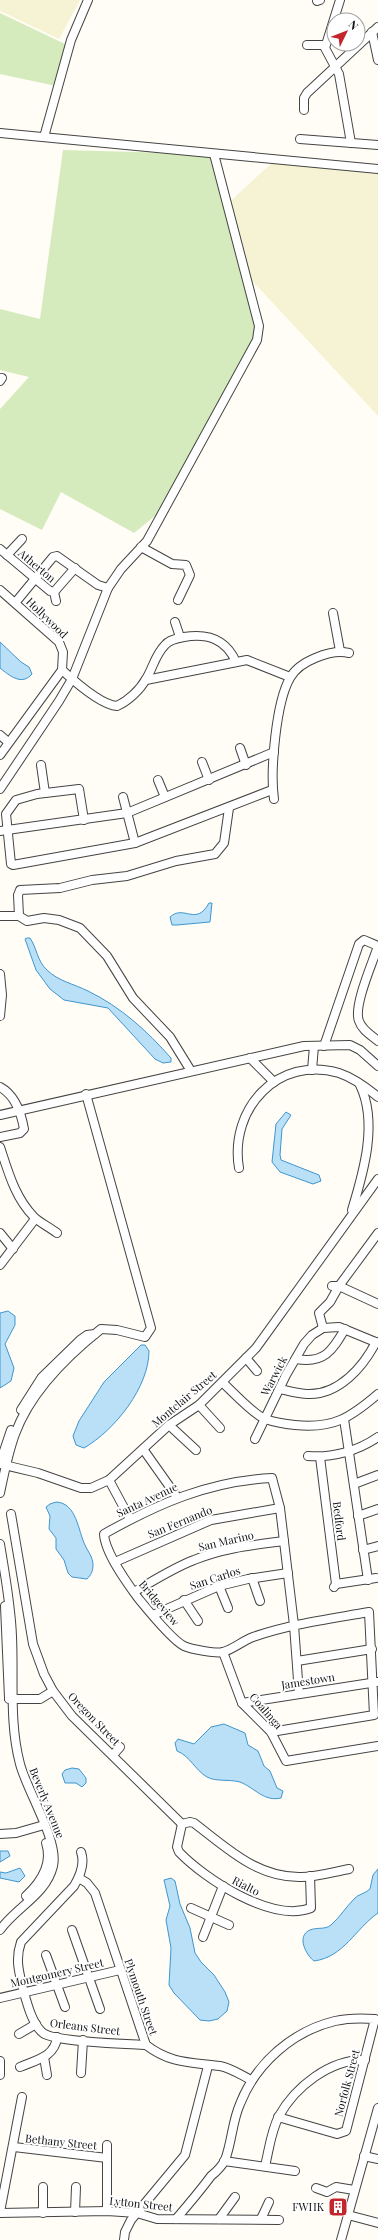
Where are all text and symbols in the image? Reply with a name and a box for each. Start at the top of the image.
north arrow [326,12,366,52]
text: N [345,17,362,33]
street label: Atherton [15,545,59,586]
street label: Hollywood [23,594,72,642]
street label: Warwick [256,1353,290,1399]
street label: Montclair Street [148,1367,219,1430]
street label: Santa Avenue [114,1479,180,1520]
street label: Bedford [330,1500,349,1542]
street label: San Fernando [145,1502,214,1541]
street label: San Marino [197,1527,255,1554]
street label: San Carlos [188,1562,242,1593]
street label: Bridgeview [136,1577,183,1629]
street label: Jamestown [279,1669,336,1692]
street label: Oregon Street [65,1689,124,1749]
street label: Coalinga [247,1689,287,1732]
street label: Beverly Avenue [26,1765,69,1841]
street label: Rialto [230,1872,263,1899]
street label: Montgomery Street [9,1954,105,1991]
street label: Plymouth Street [121,1957,162,2037]
street label: Orleans Street [49,2015,121,2038]
street label: Norfolk Street [330,2047,363,2118]
street label: Bethany Street [24,2130,98,2153]
street label: Lytton Street [109,2193,174,2214]
building icon: FWHK [327,2196,349,2218]
place label: FWHK [292,2199,325,2214]

